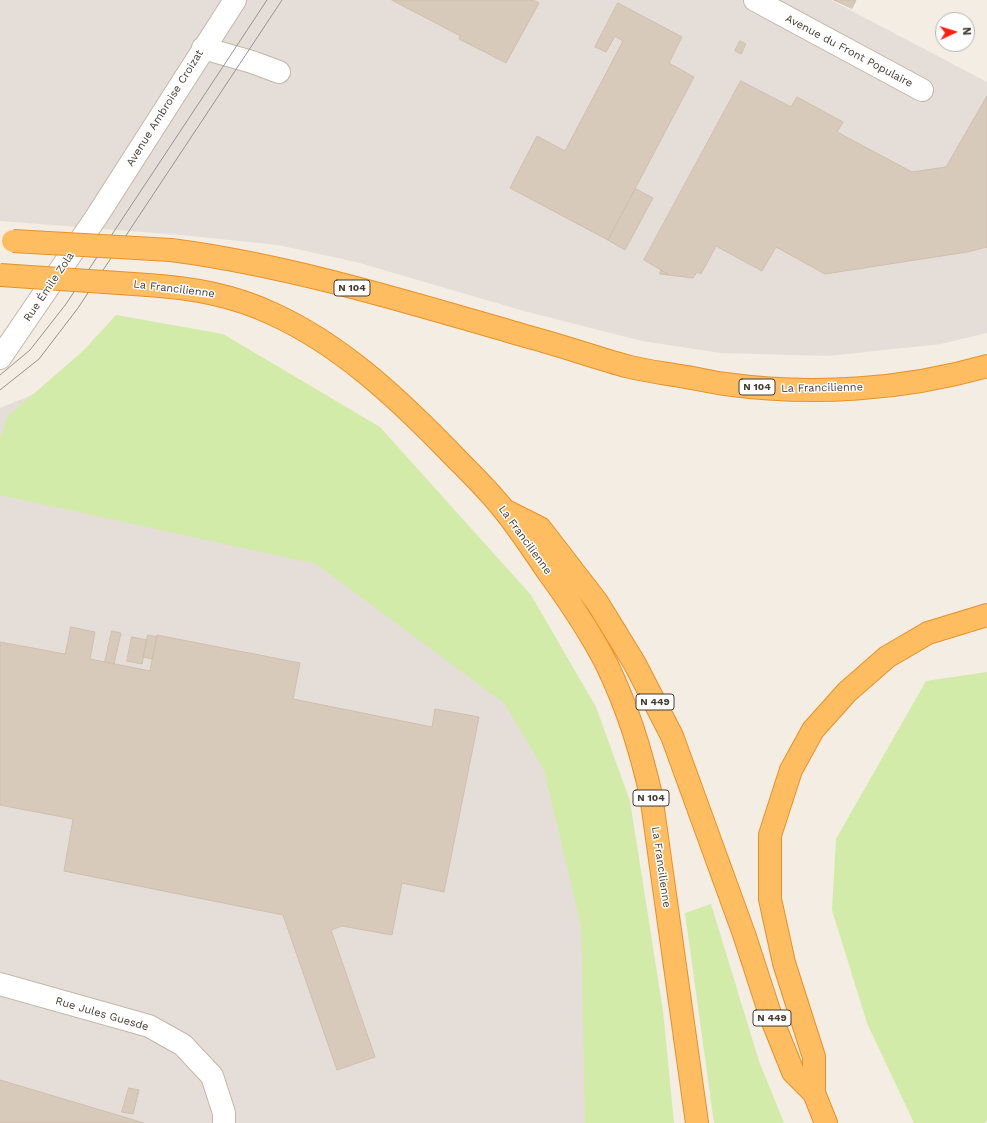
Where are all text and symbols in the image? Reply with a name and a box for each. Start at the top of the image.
street label: Avenue du Front Populaire [783,12,915,90]
north arrow [935,12,975,52]
text: N [960,27,973,36]
street label: Avenue Ambroise Croizat [124,47,206,169]
street label: Rue Émile Zola [21,250,77,324]
street label: La Francilienne [133,277,215,301]
road number: N 104 [334,280,370,296]
road number: N 104 [739,379,775,395]
street label: La Francilienne [781,381,863,395]
street label: La Francilienne [496,503,554,577]
road number: N 449 [636,694,674,710]
road number: N 104 [633,790,669,806]
street label: La Francilienne [649,826,673,908]
street label: Rue Jules Guesde [54,994,150,1034]
road number: N 449 [753,1010,791,1026]

